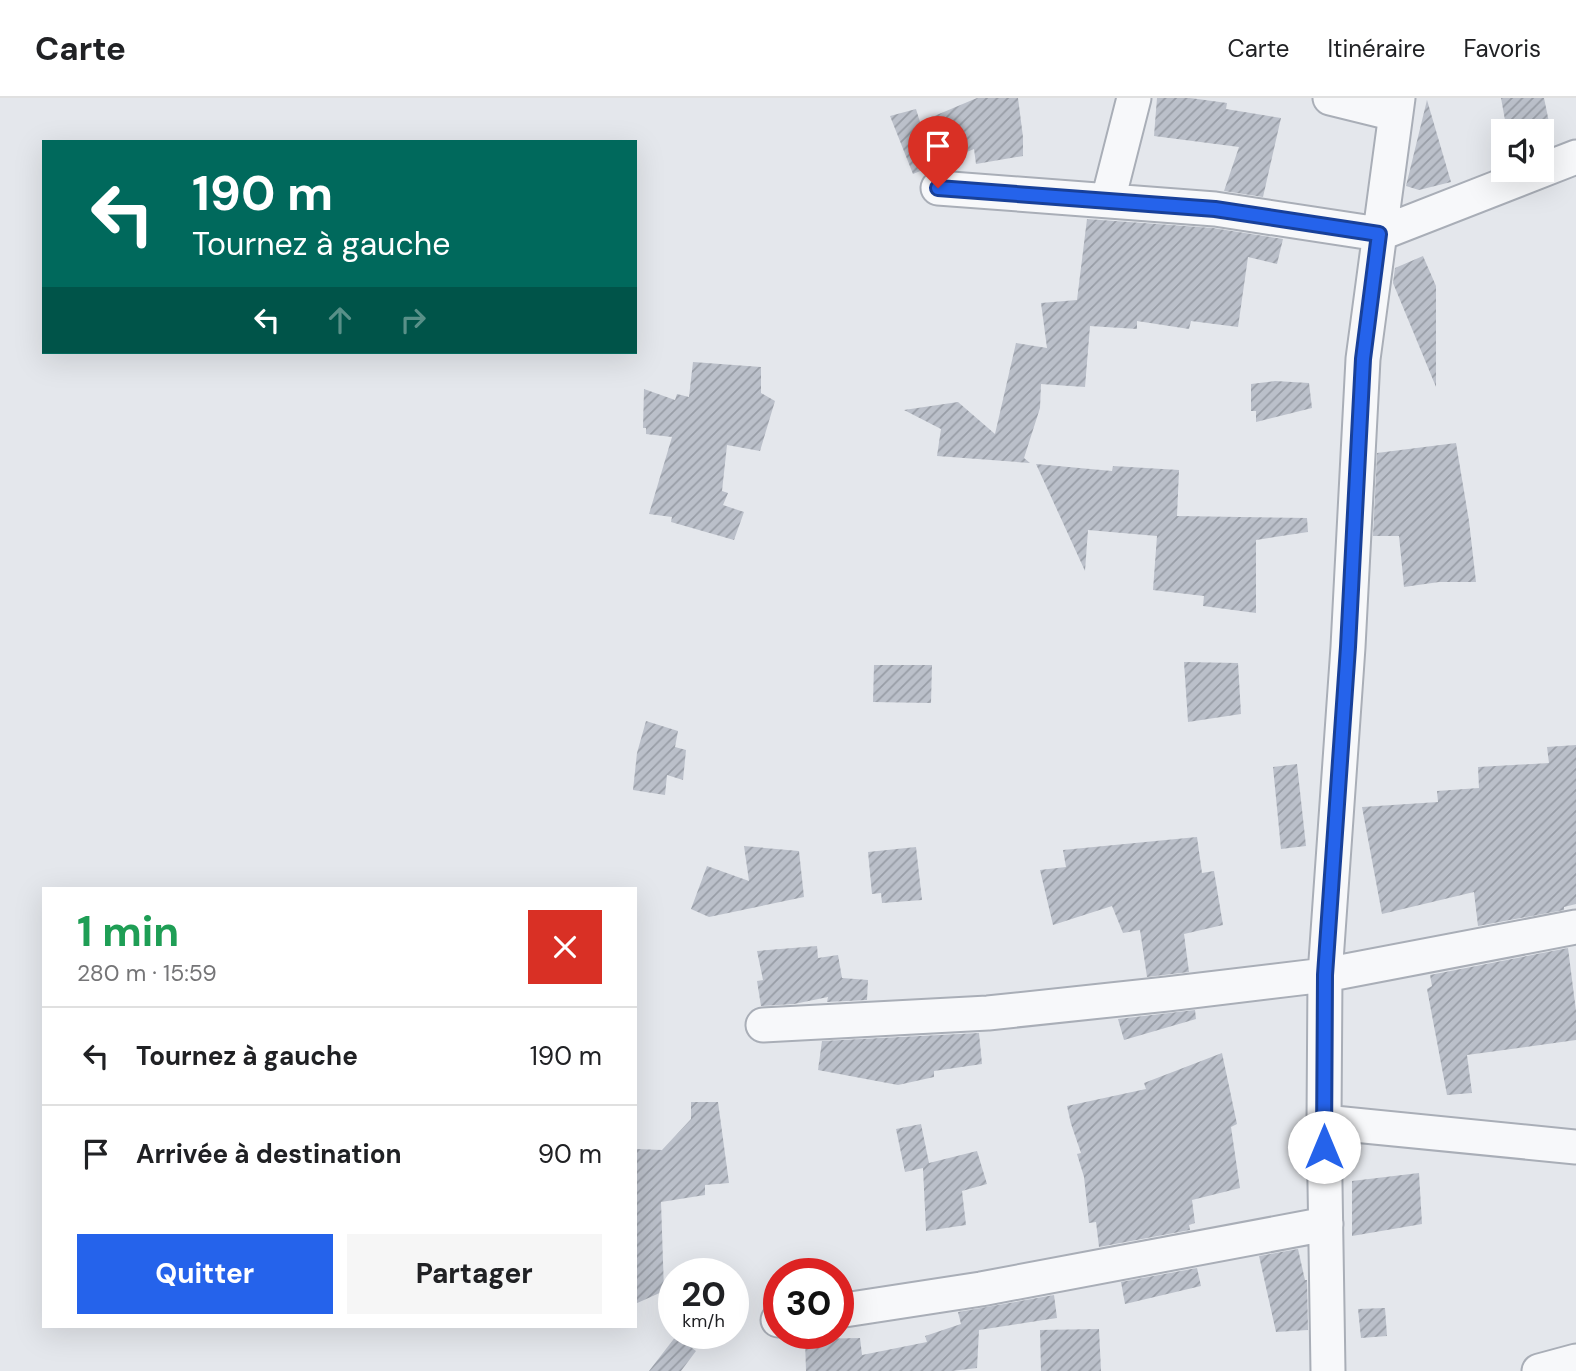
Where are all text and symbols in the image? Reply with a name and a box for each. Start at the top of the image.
text: Carte [35,27,126,70]
text: Carte [1228,33,1289,64]
text: Itinéraire [1327,33,1425,64]
text: Favoris [1463,33,1541,64]
pin [908,116,968,188]
map controls [1491,119,1554,182]
button: sound [1491,119,1554,182]
icon: arrive [919,127,957,165]
text: 190 m [192,161,333,225]
icon: left [77,168,168,259]
text: Tournez à gauche [192,223,450,265]
icon: left [248,301,286,339]
icon: ahead [321,301,359,339]
icon: right [394,301,432,339]
text: 1 min [77,904,179,959]
button: close [528,910,602,984]
text: 280 m · 15:59 [77,958,217,988]
icon: left [77,1037,115,1075]
text: Tournez à gauche [136,1039,358,1073]
text: 190 m [530,1039,602,1073]
position arrow [1287,1110,1361,1184]
icon: arrive [77,1135,115,1173]
text: Arrivée à destination [136,1137,402,1171]
text: 90 m [538,1137,602,1171]
button: Quitter [77,1234,333,1314]
button: Partager [347,1234,602,1314]
speed limit sign: 30 [763,1258,854,1349]
text: 20 [681,1271,726,1317]
text: km/h [682,1309,725,1333]

